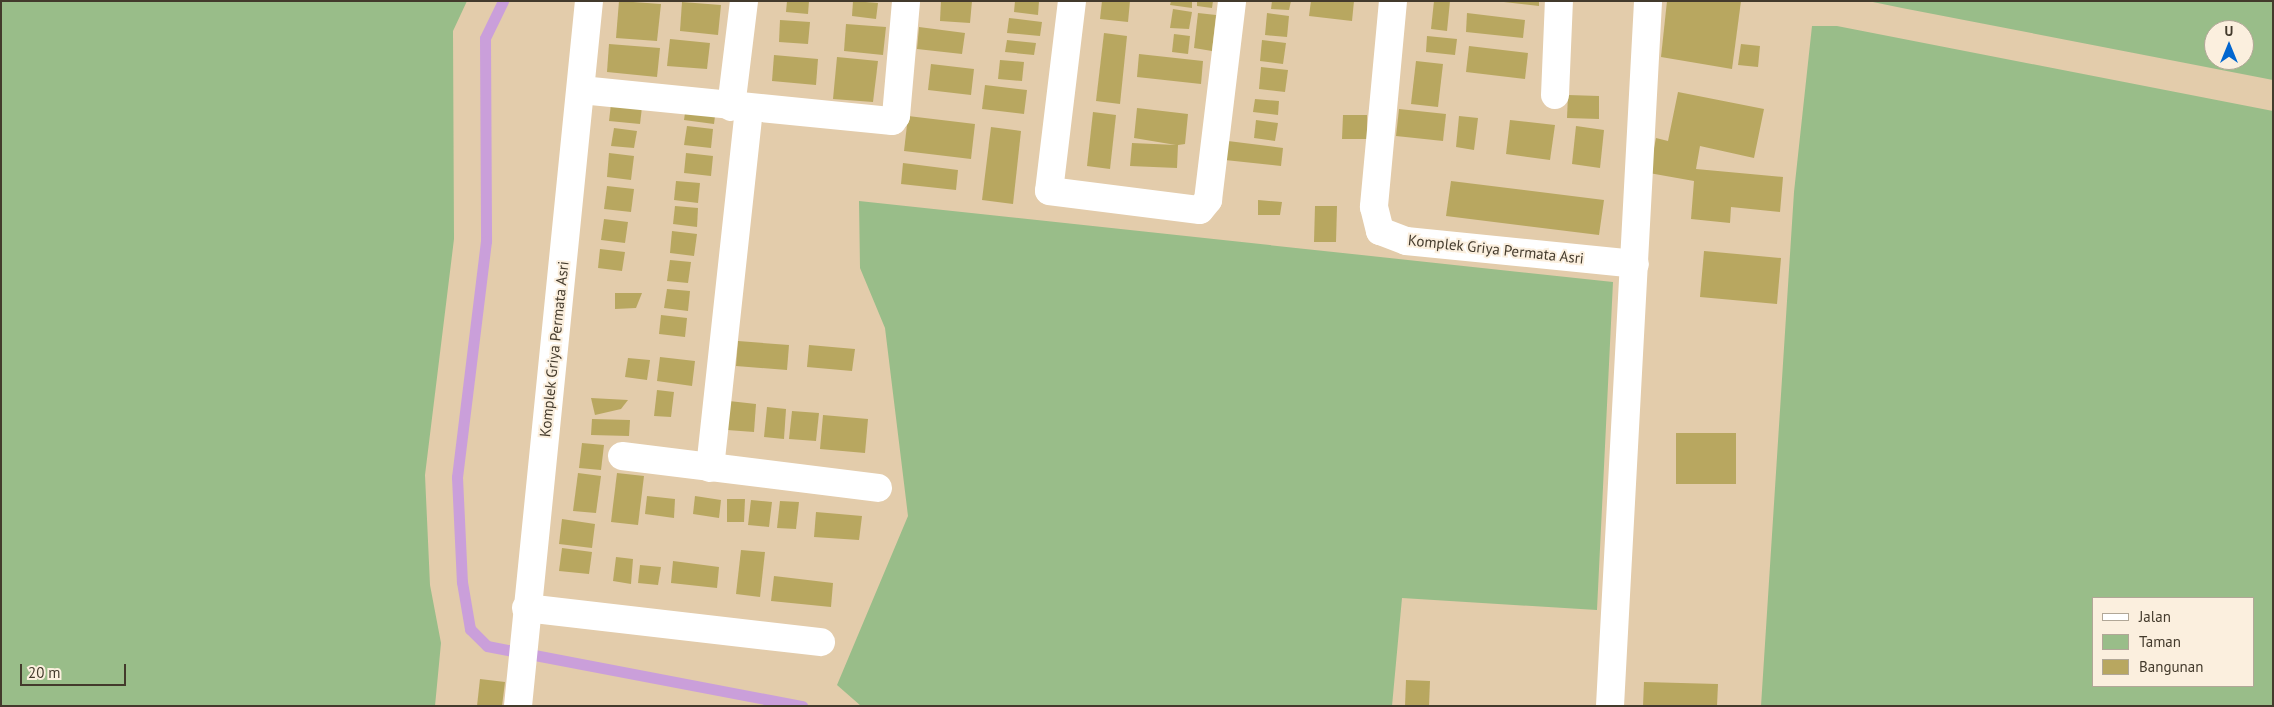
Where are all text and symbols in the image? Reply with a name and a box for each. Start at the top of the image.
north arrow [2204,20,2254,70]
text: U [2225,22,2233,40]
street label: Komplek Griya Permata Asri [1407,231,1585,267]
street label: Komplek Griya Permata Asri [536,260,572,438]
legend [2092,597,2254,687]
text: Jalan [2139,607,2171,626]
text: Taman [2139,632,2181,651]
scale bar [22,654,129,686]
text: Bangunan [2139,657,2203,676]
text: 20 m [28,663,61,682]

